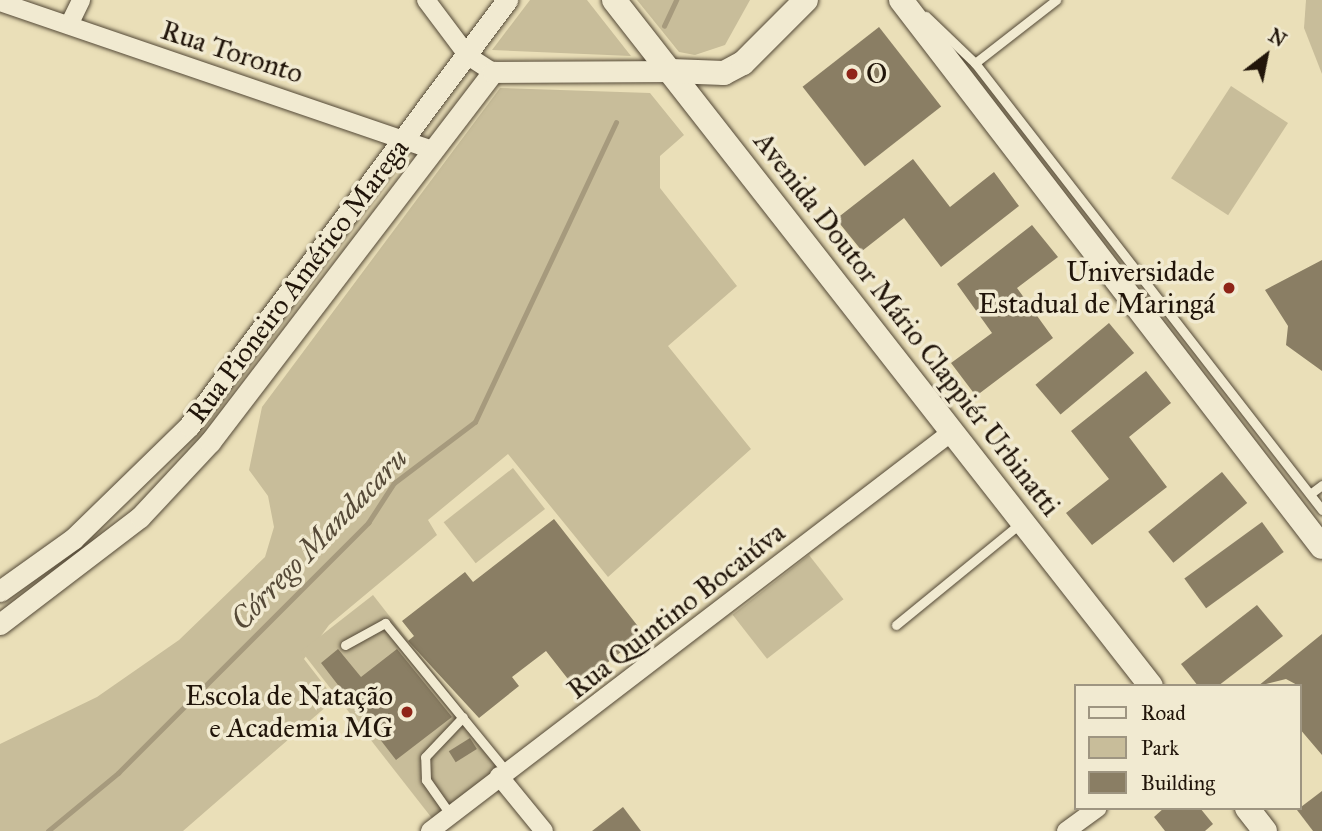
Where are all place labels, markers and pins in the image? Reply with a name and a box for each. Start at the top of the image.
place label: O [866,57,887,91]
marker: O [844,66,860,82]
place label: Universidade Estadual de Maringá [978,255,1215,321]
marker: Universidade Estadual de Maringá [1221,280,1237,296]
place label: Escola de Natação e Academia MG [185,679,393,745]
marker: Escola de Natação e Academia MG [399,704,415,720]

